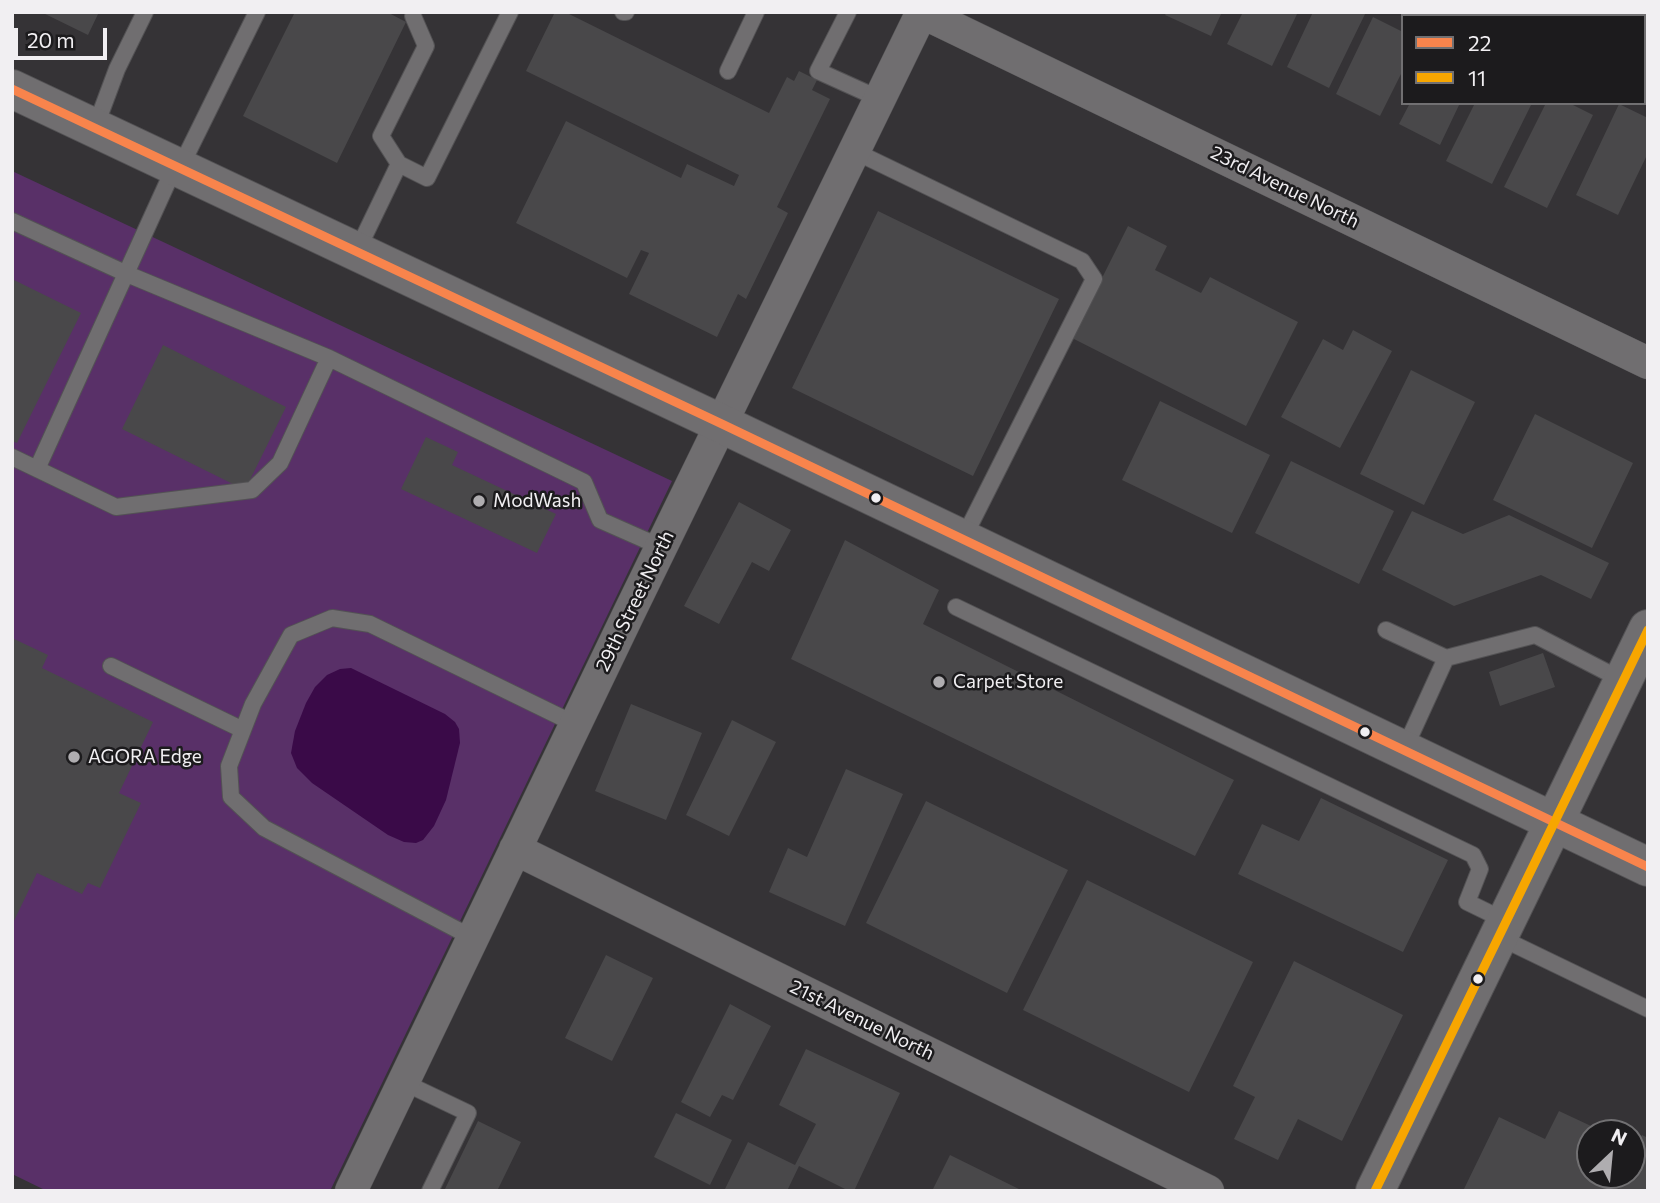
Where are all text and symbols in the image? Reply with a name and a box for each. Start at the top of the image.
scale bar [18,14,110,58]
legend [1401,14,1646,105]
text: 20 m [27,27,75,52]
text: 22 [1468,30,1491,55]
text: 11 [1468,65,1486,90]
street label: 23rd Avenue North [1207,141,1363,233]
place label: ModWash [493,490,581,512]
unlabelled marker [869,491,883,505]
marker: ModWash [471,493,487,509]
street label: 29th Street North [591,527,679,675]
place label: Carpet Store [953,671,1063,693]
marker: Carpet Store [931,674,947,690]
unlabelled marker [1358,725,1372,739]
place label: AGORA Edge [88,746,202,768]
marker: AGORA Edge [66,749,82,765]
unlabelled marker [1471,972,1485,986]
street label: 21st Avenue North [786,975,938,1065]
north arrow [1576,1119,1646,1189]
text: N [1608,1123,1631,1150]

